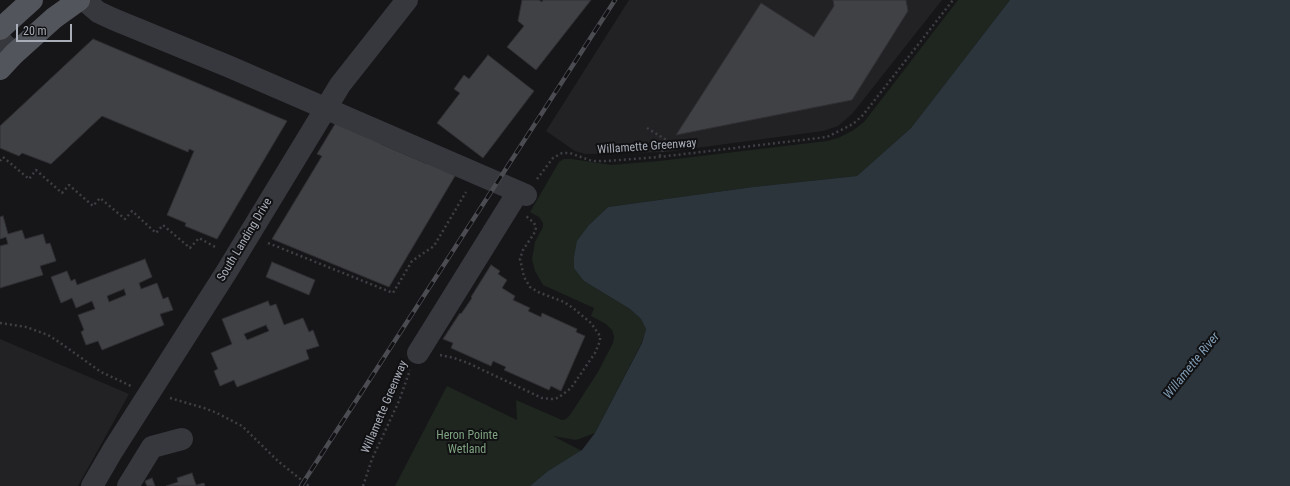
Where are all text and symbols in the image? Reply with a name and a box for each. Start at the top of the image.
scale bar [18,16,74,42]
text: 20 m [23,24,47,38]
street label: Willamette Greenway [597,136,697,158]
street label: South Landing Drive [214,196,276,284]
water label: Willamette River [1161,330,1223,402]
street label: Willamette Greenway [359,358,411,456]
park label: Heron Pointe Wetland [436,429,498,457]

